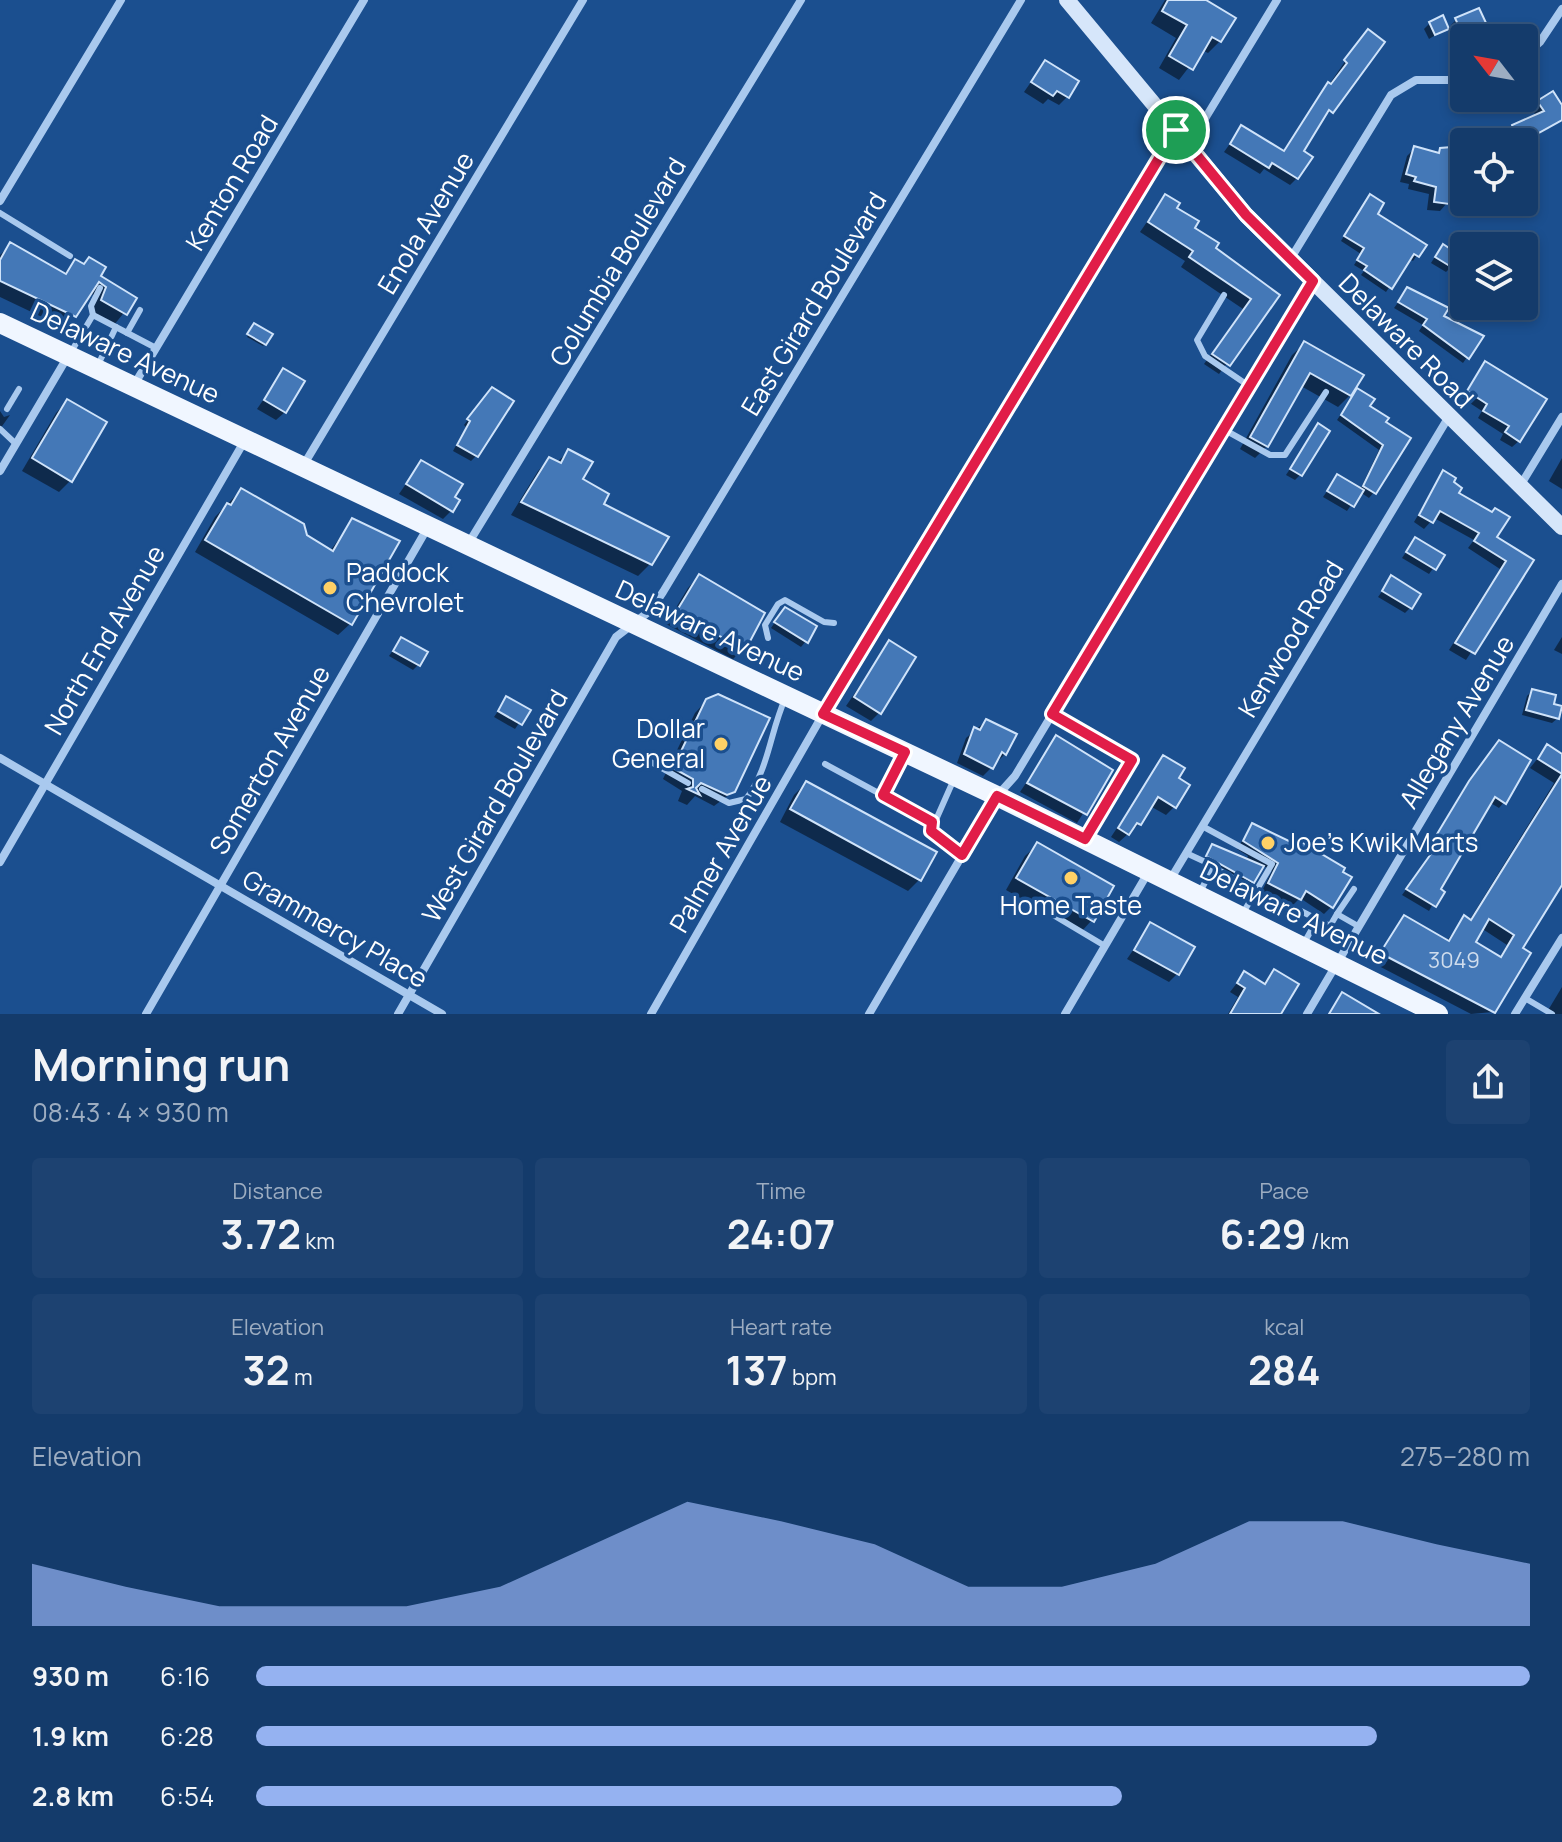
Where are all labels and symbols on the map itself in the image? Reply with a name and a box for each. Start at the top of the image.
north arrow [1450,24,1538,112]
pin [1142,96,1210,164]
street label: Kenton Road [177,108,286,257]
street label: Enola Avenue [368,145,482,300]
street label: Columbia Boulevard [541,150,694,373]
street label: East Girard Boulevard [732,185,894,422]
street label: Delaware Road [1331,265,1482,416]
street label: Delaware Avenue [25,293,226,412]
street label: North End Avenue [35,538,173,741]
street label: Kenwood Road [1229,553,1351,724]
place label: Paddock Chevrolet [346,554,464,620]
street label: Delaware Avenue [610,571,811,690]
marker: Paddock Chevrolet [321,579,339,597]
street label: Allegany Avenue [1390,628,1522,815]
street label: Somerton Avenue [200,658,338,861]
street label: West Girard Boulevard [413,682,576,929]
place label: Dollar General [612,710,705,776]
marker: Dollar General [712,735,730,753]
street label: Palmer Avenue [660,768,780,939]
place label: Joe's Kwik Marts [1284,824,1478,860]
marker: Joe's Kwik Marts [1259,834,1277,852]
street label: Delaware Avenue [1195,851,1394,973]
street label: Grammercy Place [236,861,435,996]
marker: Home Taste [1062,869,1080,887]
place label: Home Taste [1000,887,1142,923]
house number: 3049 [1428,945,1480,975]

